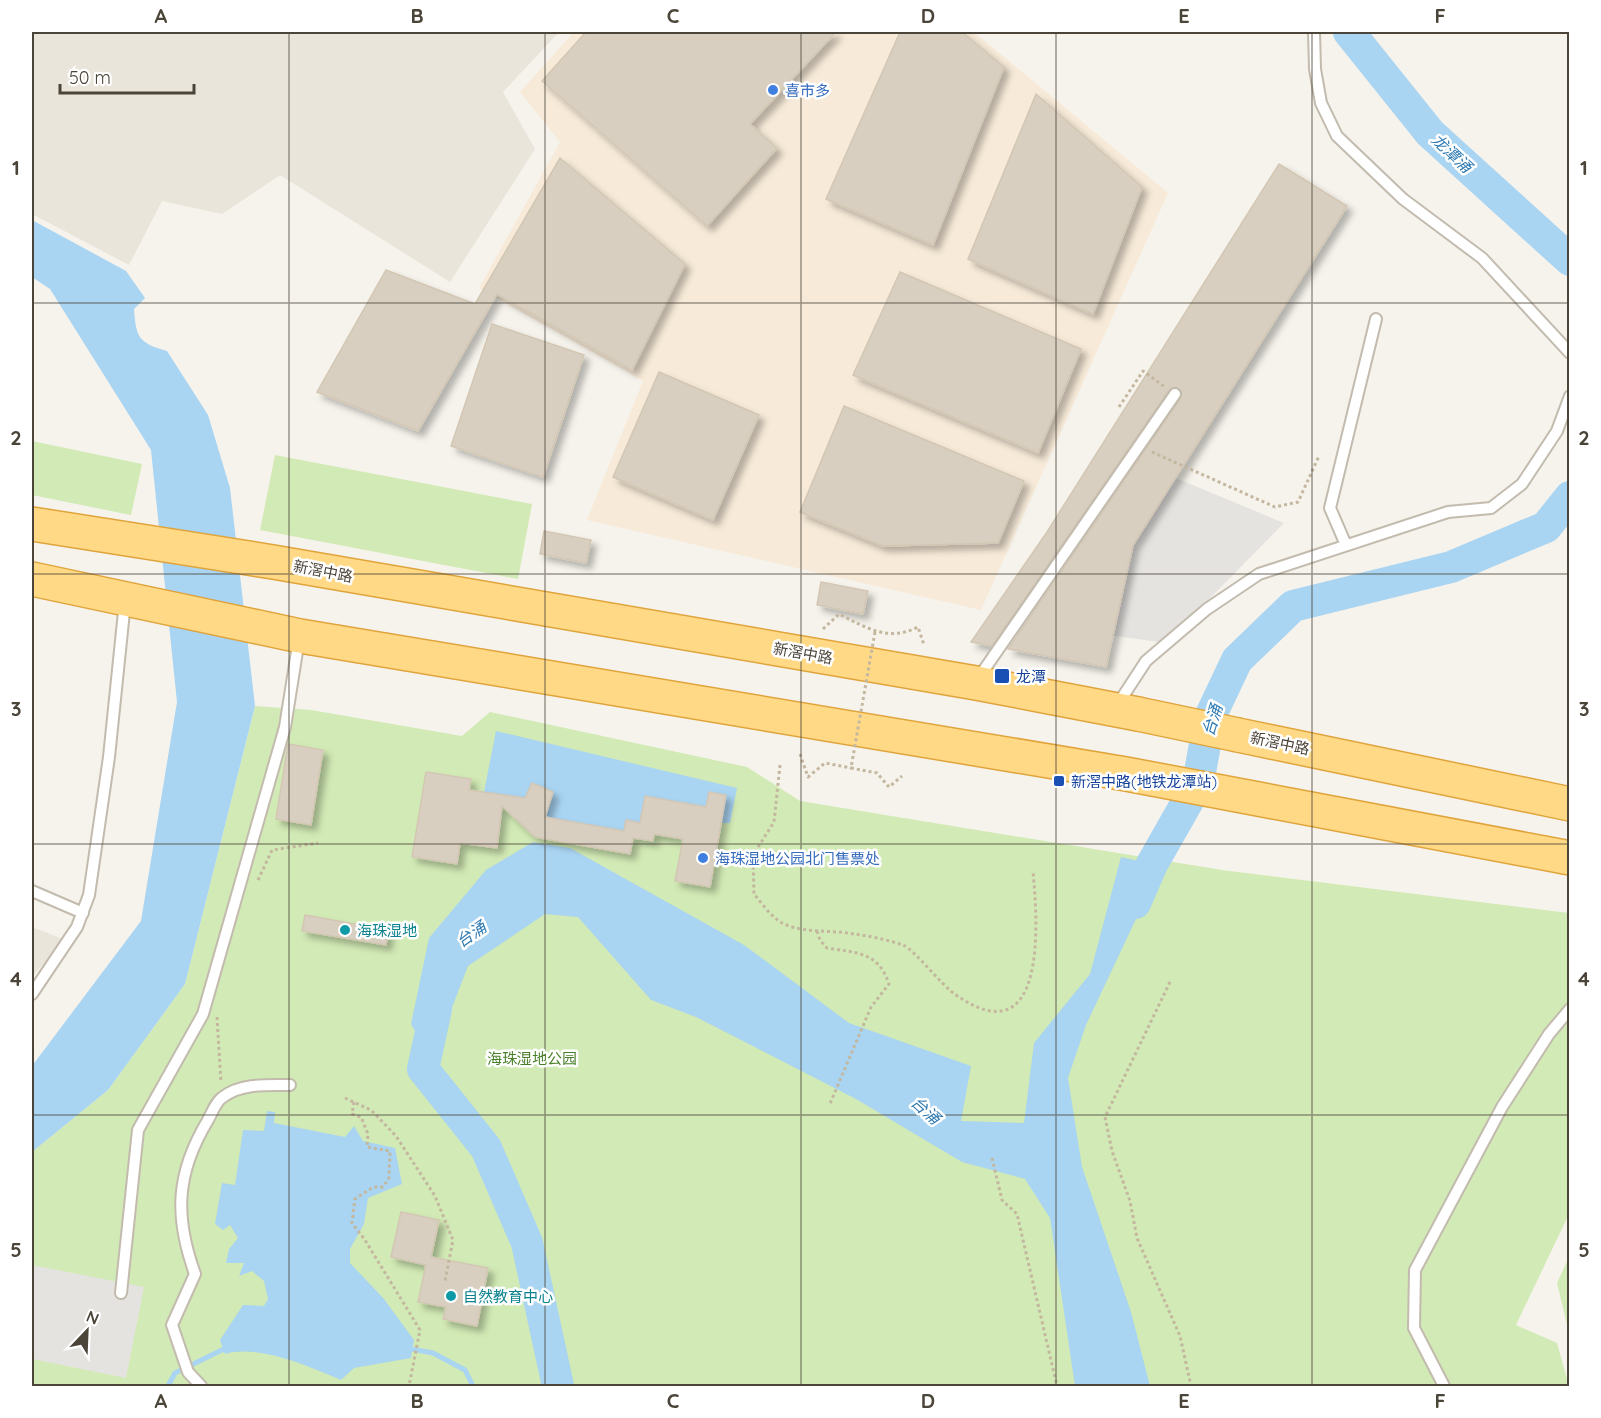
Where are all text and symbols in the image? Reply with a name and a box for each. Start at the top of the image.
text: A [155,3,168,28]
text: B [410,3,424,28]
text: C [667,3,680,28]
text: D [921,3,935,28]
text: E [1178,3,1190,28]
text: F [1434,3,1446,28]
scale bar [60,57,194,95]
text: 50 m [69,66,111,89]
place label: 喜市多 [785,81,830,100]
marker: 喜市多 [766,83,780,97]
water label: 龙潭涌 [1428,129,1478,178]
text: 1 [12,155,20,180]
text: 1 [1580,155,1588,180]
text: 2 [10,425,22,450]
text: 2 [1578,425,1590,450]
street label: 新滘中路 [292,556,354,586]
street label: 新滘中路 [772,638,834,668]
marker: 龙潭 [993,667,1011,685]
place label: 龙潭 [1016,667,1046,686]
text: 3 [11,696,21,721]
text: 3 [1579,696,1589,721]
water label: 台涌 [1198,700,1227,738]
street label: 新滘中路 [1249,727,1311,759]
place label: 新滘中路(地铁龙潭站) [1071,772,1217,791]
marker: 新滘中路(地铁龙潭站) [1052,774,1066,788]
place label: 海珠湿地公园北门售票处 [715,849,880,868]
marker: 海珠湿地公园北门售票处 [696,851,710,865]
water label: 台涌 [452,915,491,951]
place label: 海珠湿地 [357,921,417,940]
marker: 海珠湿地 [338,923,352,937]
text: 4 [10,966,22,991]
text: 4 [1578,966,1590,991]
park label: 海珠湿地公园 [487,1049,577,1068]
water label: 台涌 [907,1092,946,1129]
text: 5 [10,1237,22,1262]
text: 5 [1578,1237,1590,1262]
place label: 自然教育中心 [463,1287,553,1306]
marker: 自然教育中心 [444,1289,458,1303]
north arrow [57,1301,117,1361]
text: N [84,1306,102,1329]
text: A [155,1388,168,1413]
text: B [410,1388,424,1413]
text: C [667,1388,680,1413]
text: D [921,1388,935,1413]
text: E [1178,1388,1190,1413]
text: F [1434,1388,1446,1413]

